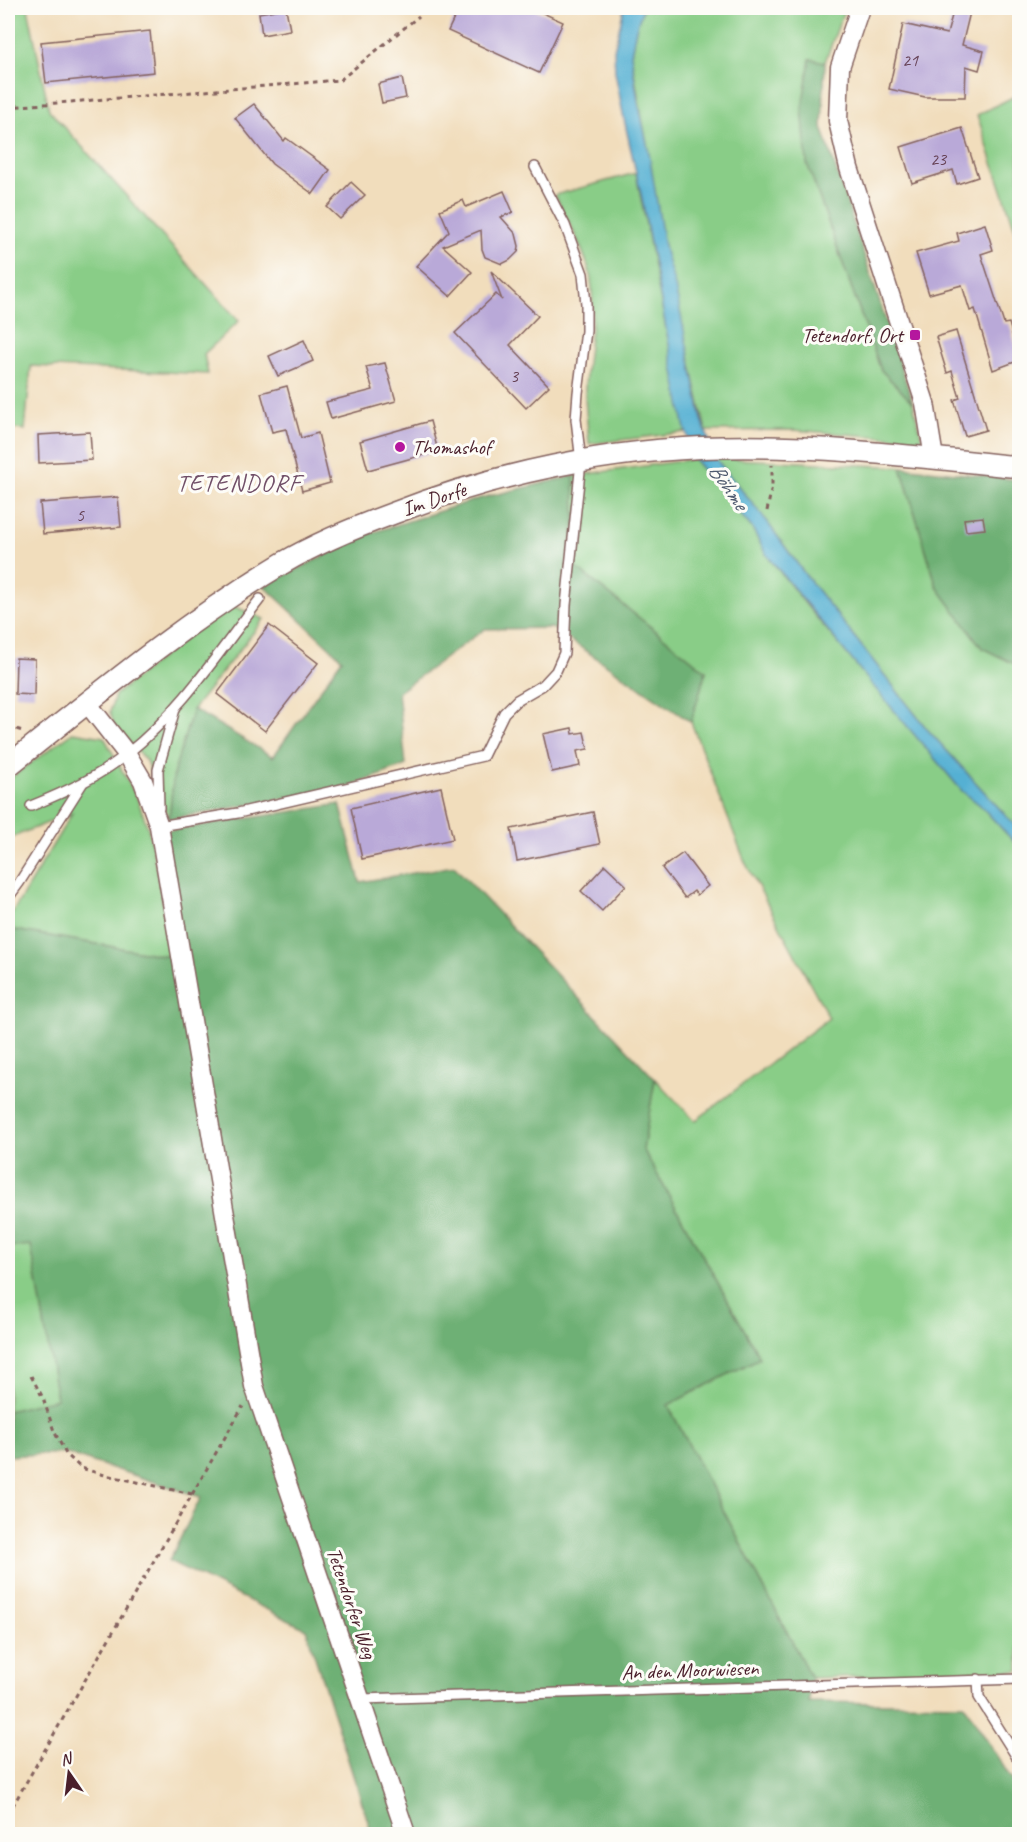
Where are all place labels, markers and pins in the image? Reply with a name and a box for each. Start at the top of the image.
place label: Tetendorf, Ort [802,322,905,348]
marker: Tetendorf, Ort [908,328,922,342]
place label: Thomashof [412,434,495,460]
marker: Thomashof [393,440,407,454]

